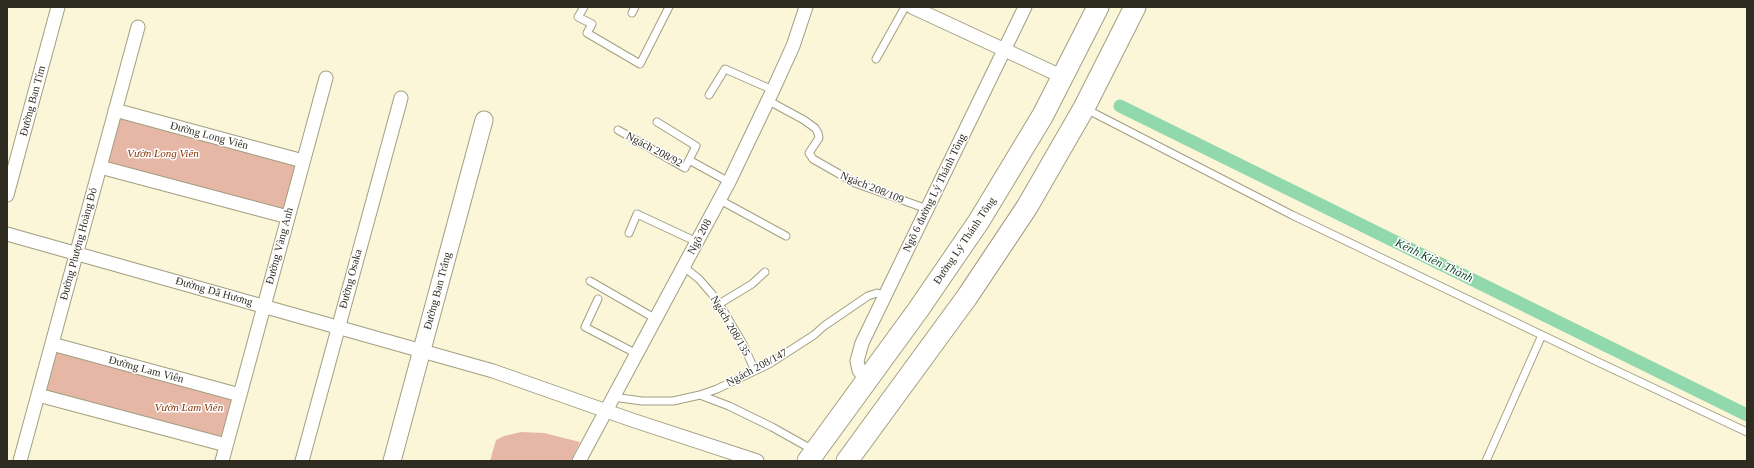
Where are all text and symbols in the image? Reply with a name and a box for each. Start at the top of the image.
street label: Đường Ban Tím [17,64,49,138]
street label: Đường Long Viên [169,119,249,153]
street label: Ngách 208/92 [624,130,684,170]
street label: Ngõ 6 đường Lý Thánh Tông [901,132,969,254]
park label: Vườn Long Viên [127,147,199,161]
street label: Ngách 208/109 [838,169,906,207]
street label: Đường Phượng Hoàng Đỏ [58,186,100,302]
street label: Đường Lý Thánh Tông [931,195,999,287]
street label: Đường Vàng Anh [263,206,297,286]
street label: Ngõ 208 [685,217,715,257]
water label: Kênh Kiên Thành [1393,236,1475,286]
street label: Đường Osaka [337,248,365,310]
street label: Đường Ban Trắng [421,251,455,331]
street label: Đường Dã Hương [174,275,254,309]
street label: Ngách 208/135 [707,293,753,359]
street label: Ngách 208/147 [724,346,790,390]
street label: Đường Lam Viên [107,354,185,386]
park label: Vườn Lam Viên [155,401,223,415]

